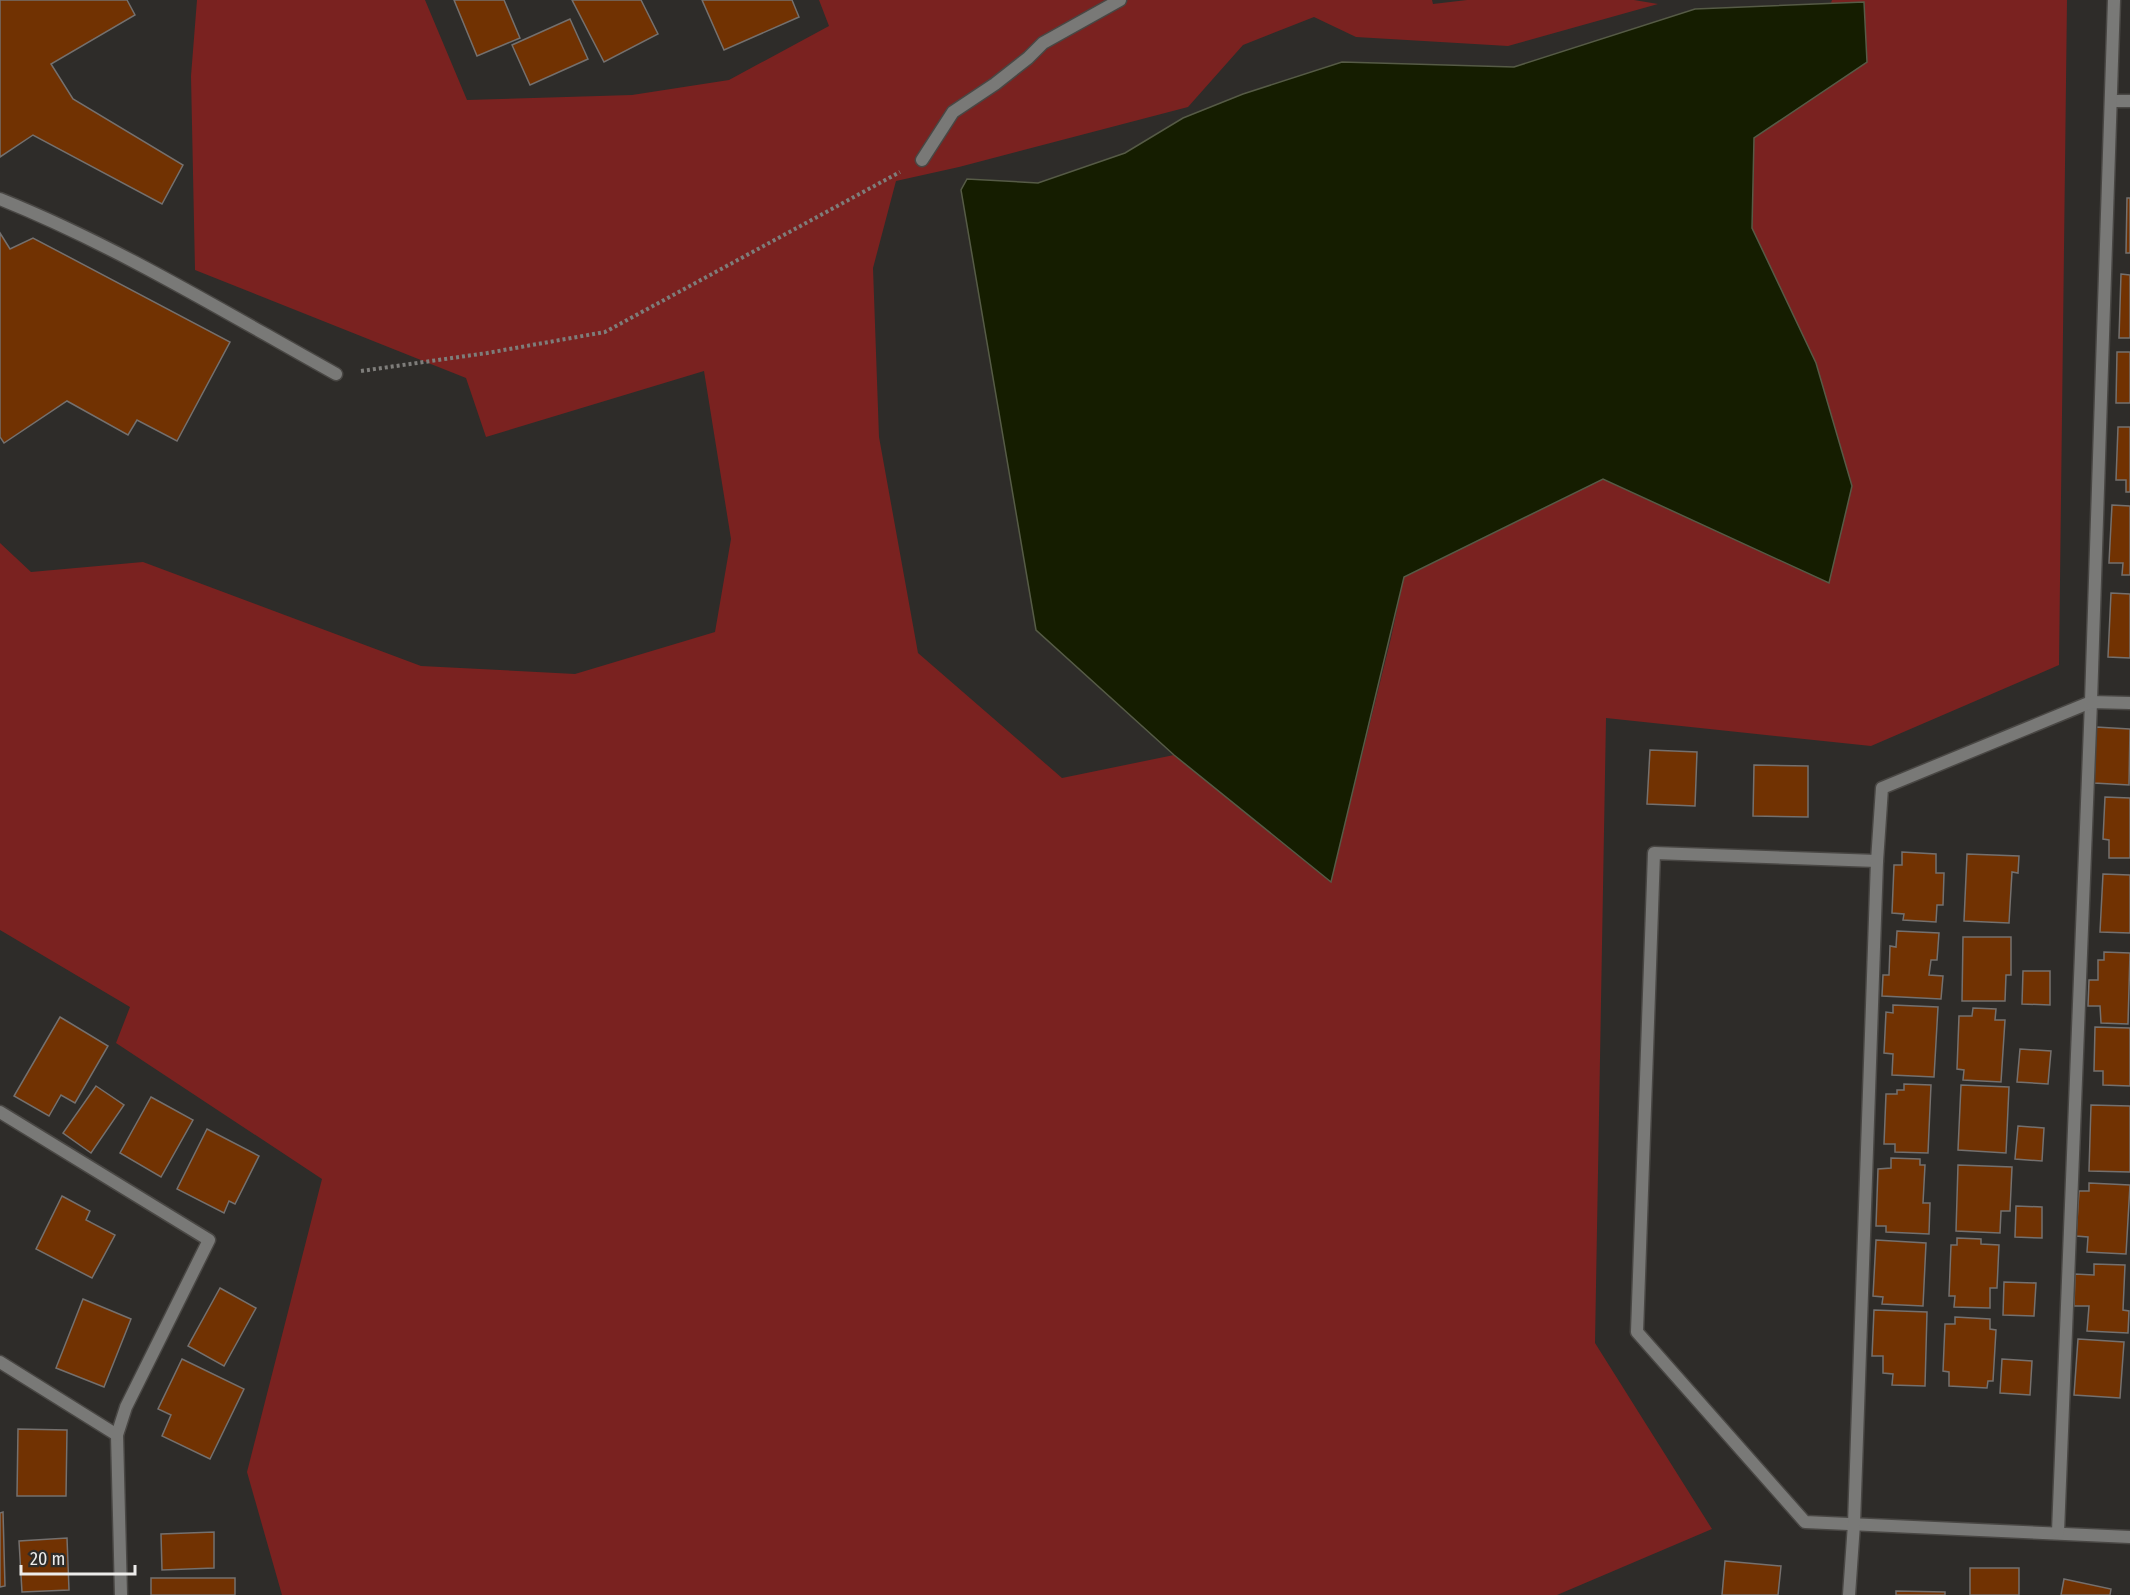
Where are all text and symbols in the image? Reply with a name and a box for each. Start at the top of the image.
scale bar [21,1538,135,1576]
text: 20 m [30,1548,65,1570]

